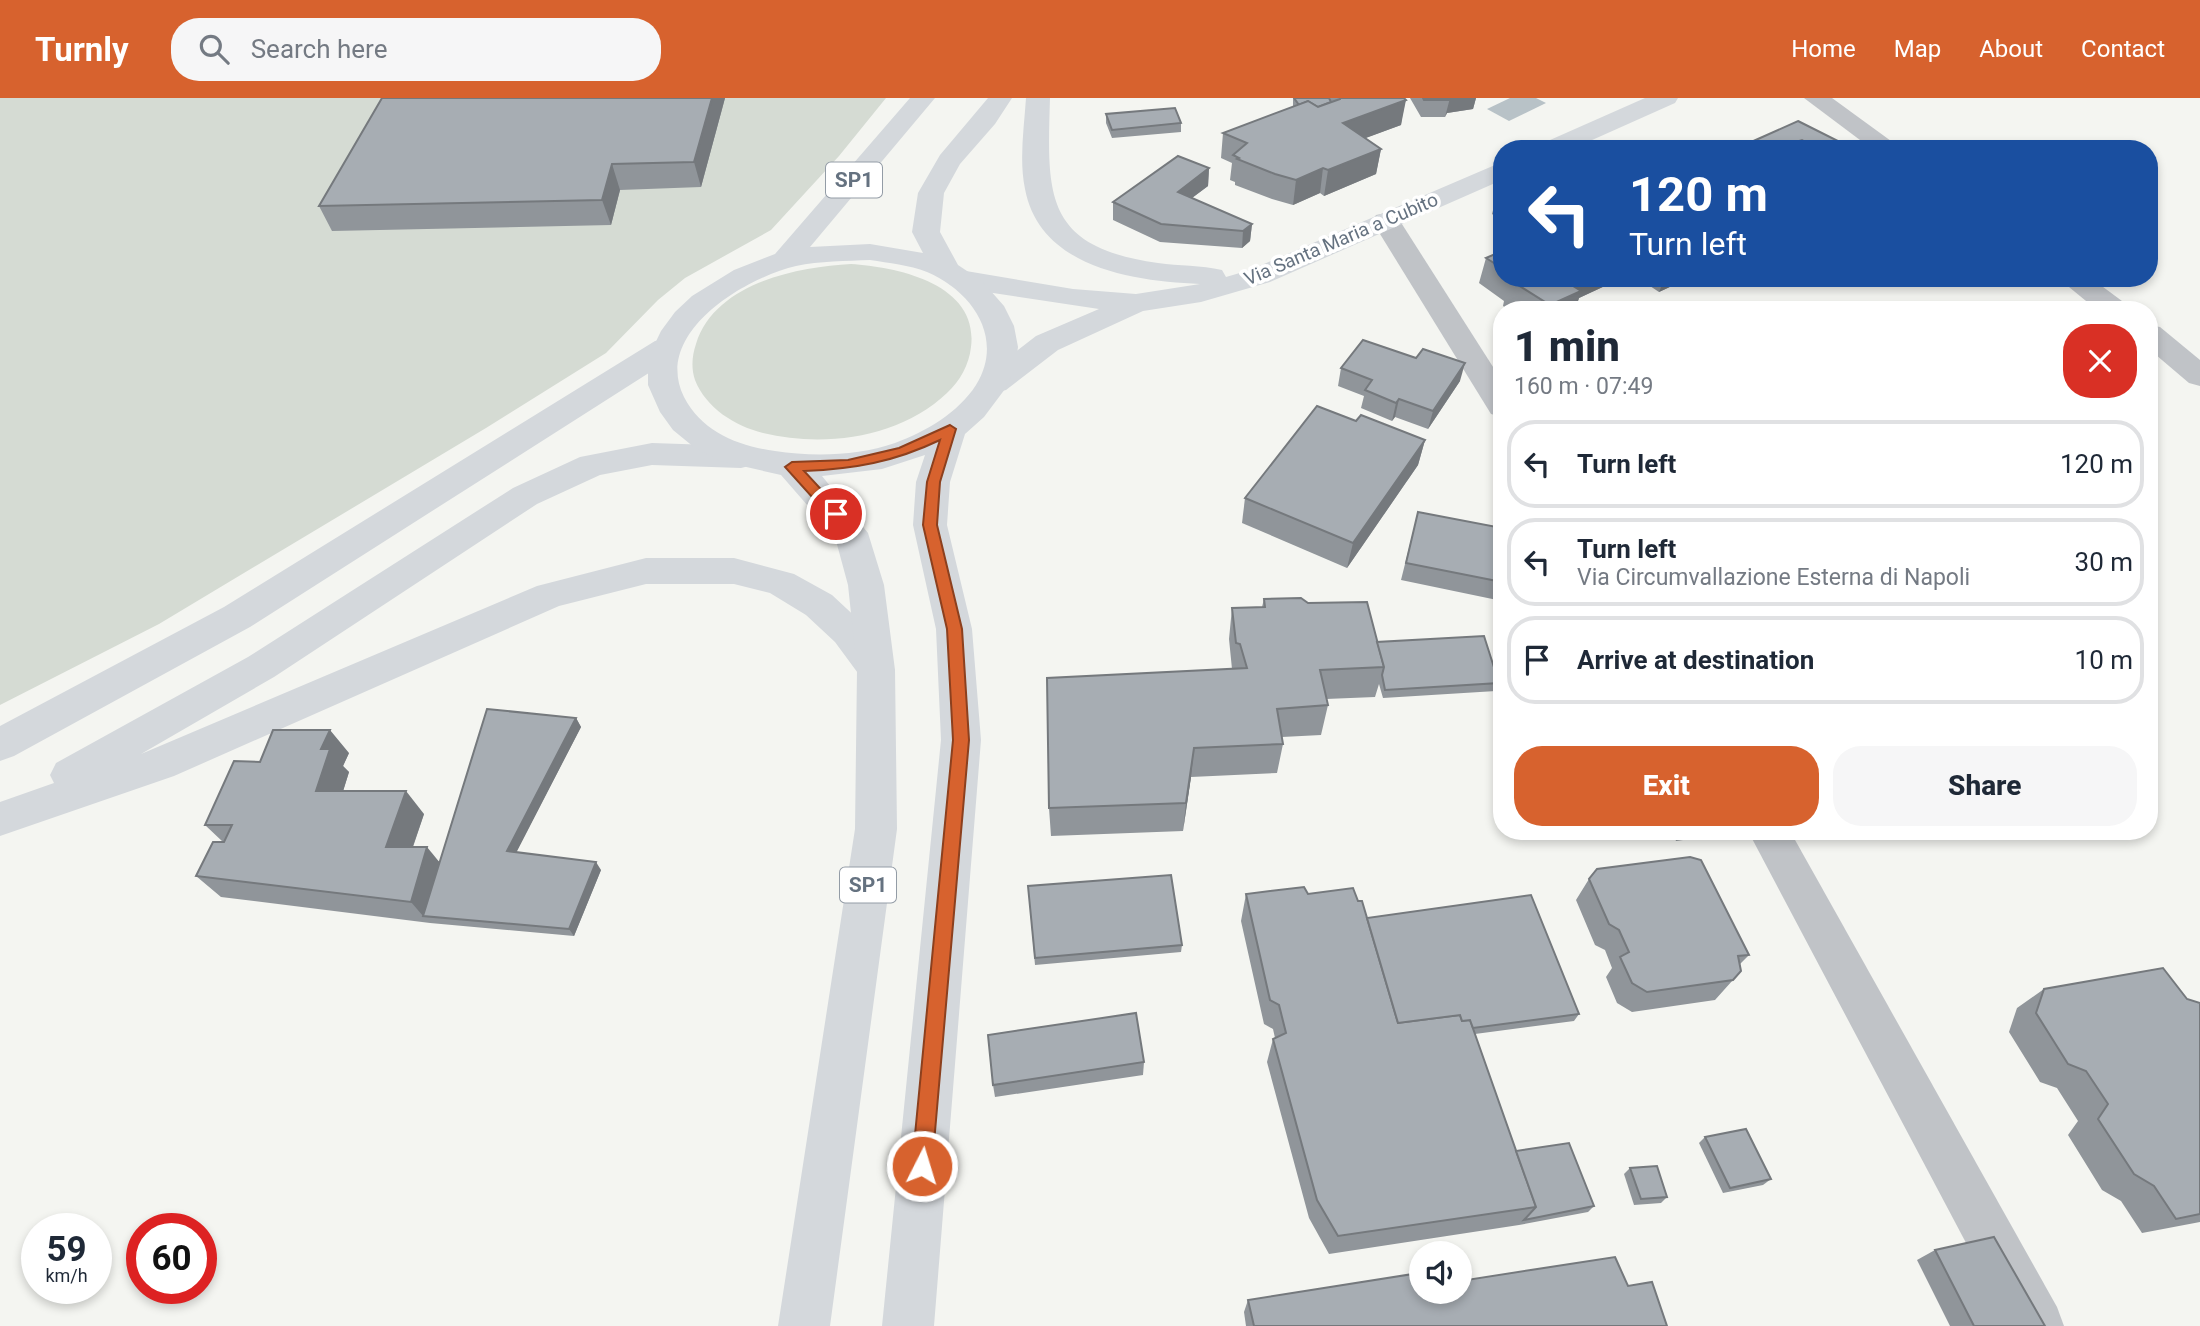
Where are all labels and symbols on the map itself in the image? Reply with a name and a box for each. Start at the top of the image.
road number: SP1 [826,162,882,198]
street label: Via Santa Maria a Cubito [1241,188,1441,290]
pin [806,484,866,544]
road number: SP1 [840,868,896,902]
position arrow [885,1129,959,1203]
speed limit sign: 60 [126,1213,217,1304]

